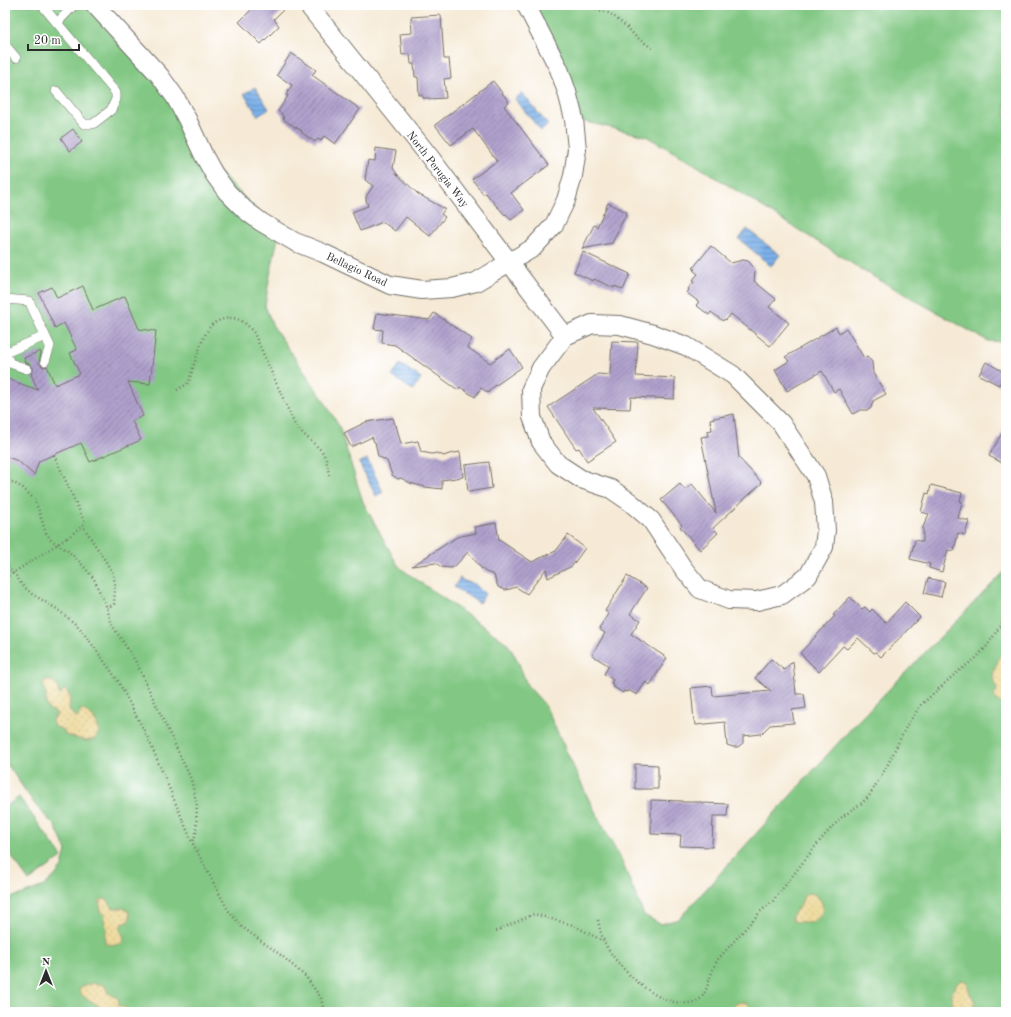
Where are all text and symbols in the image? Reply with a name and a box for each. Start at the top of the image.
scale bar [28,26,79,52]
text: 20 m [34,35,61,47]
street label: North Perugia Way [404,130,470,210]
street label: Bellagio Road [324,251,389,289]
north arrow [26,951,66,991]
text: N [42,957,51,968]

